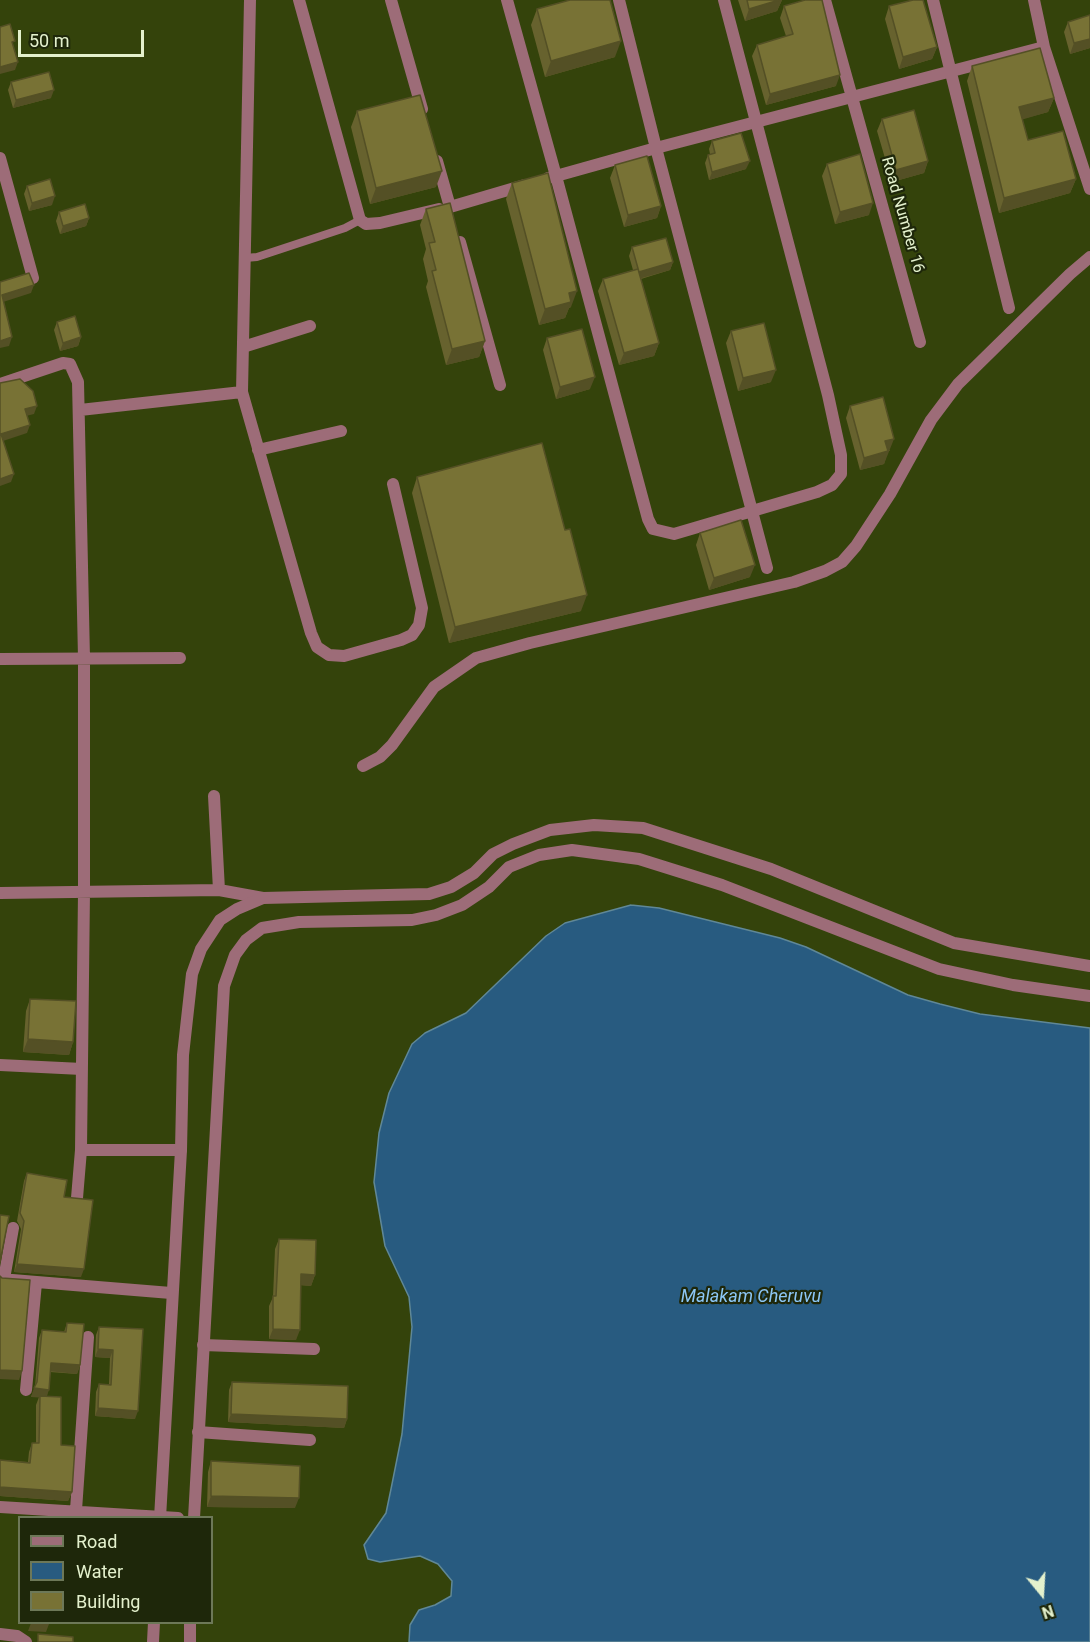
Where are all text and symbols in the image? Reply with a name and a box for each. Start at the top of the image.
scale bar [21,18,147,56]
text: 50 m [29,30,69,51]
street label: Road Number 16 [876,155,928,275]
water label: Malakam Cheruvu [681,1286,821,1308]
legend [18,1516,213,1624]
text: Road [76,1531,117,1552]
text: Water [76,1561,123,1582]
north arrow [1012,1564,1072,1624]
text: Building [76,1591,140,1612]
text: N [1039,1601,1056,1622]

